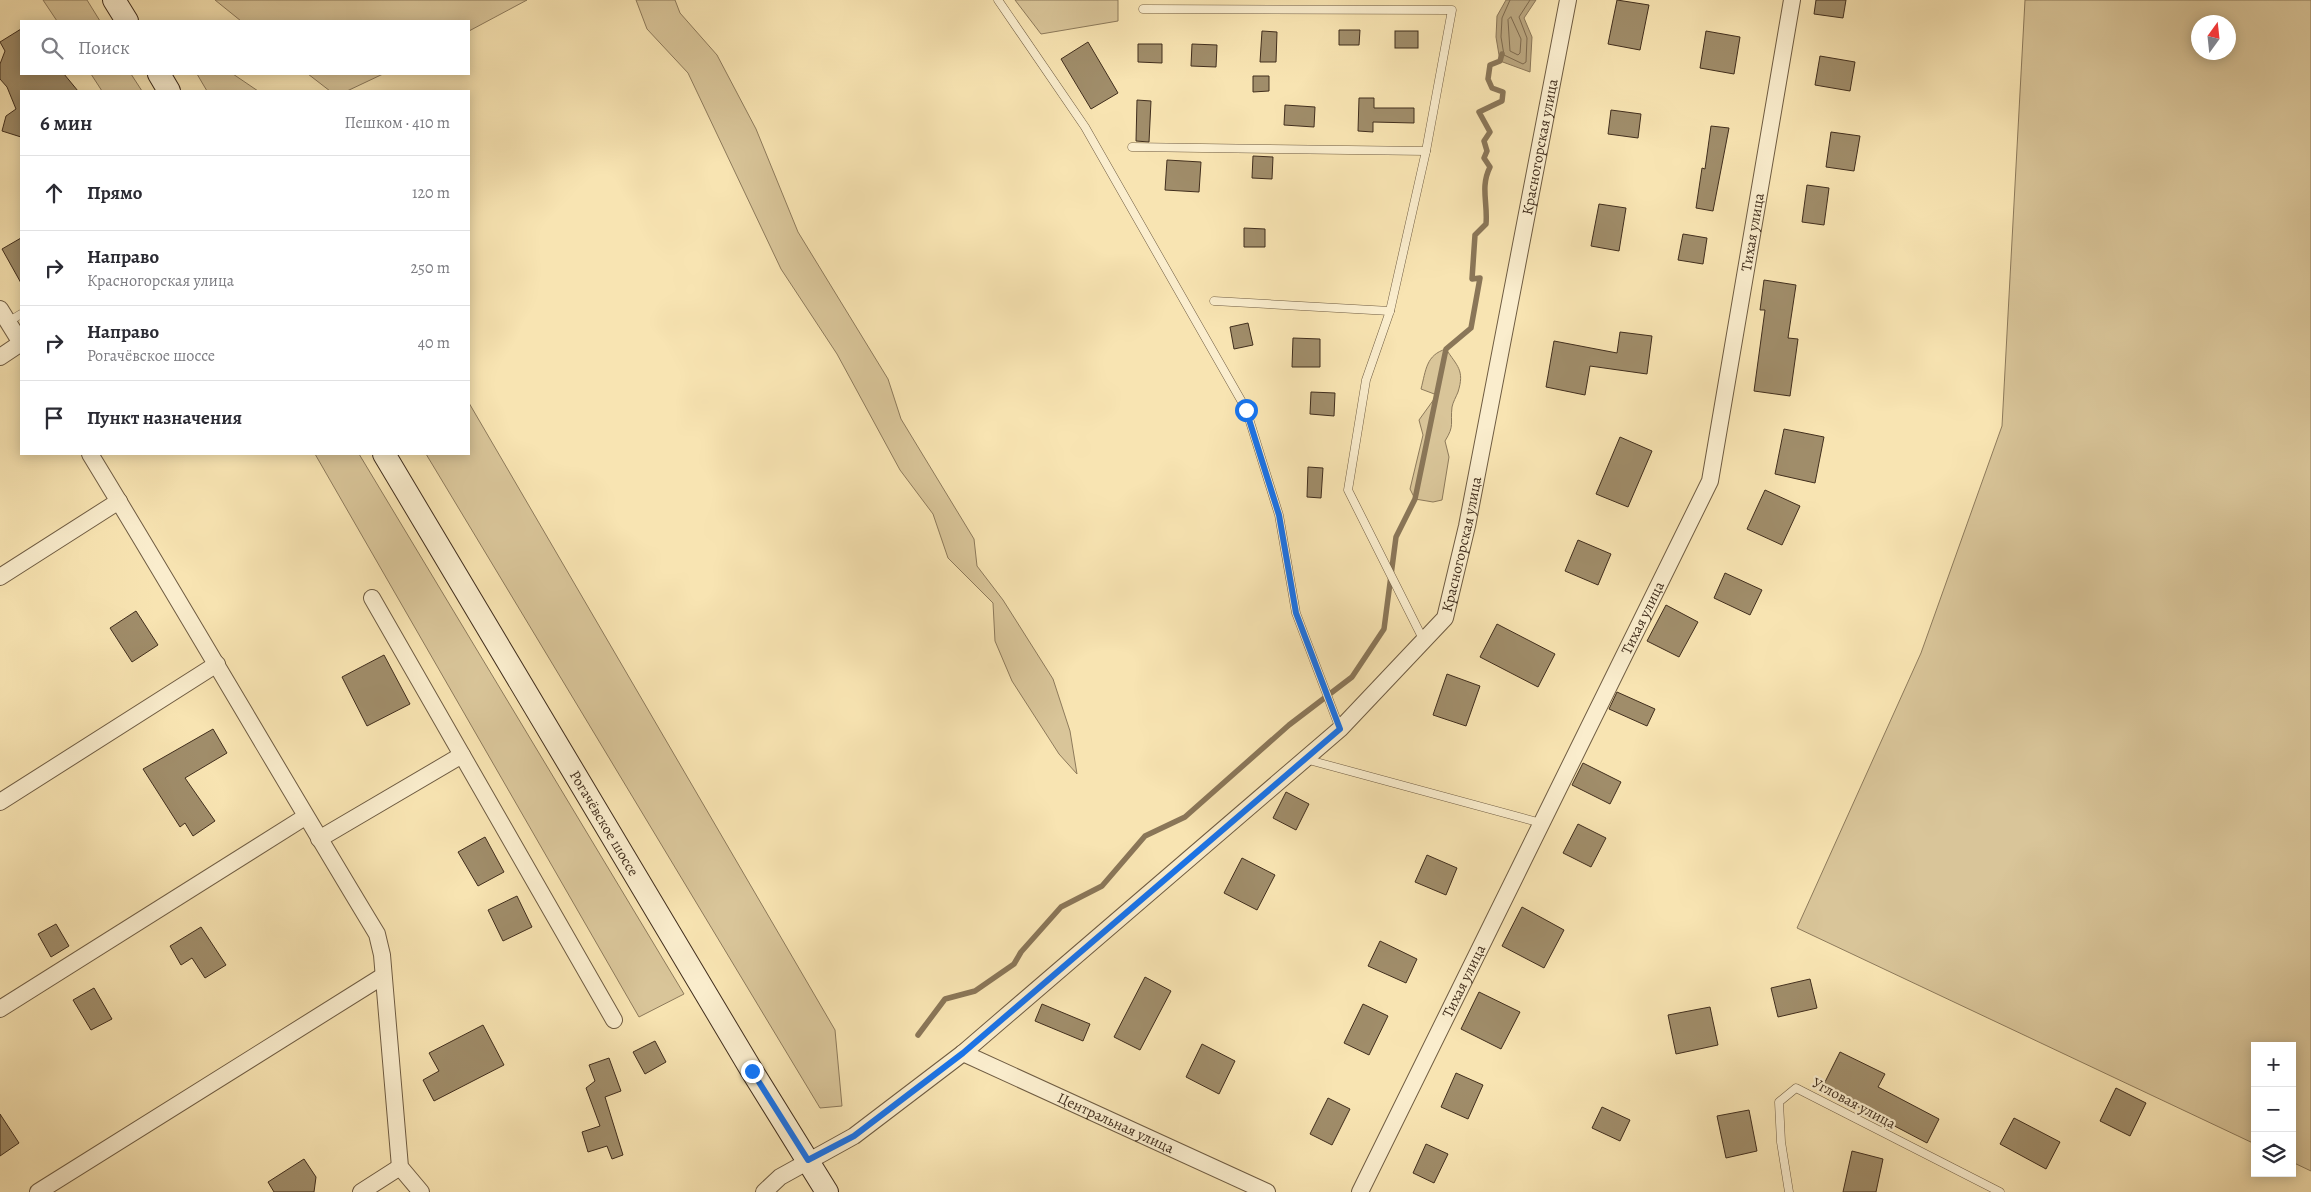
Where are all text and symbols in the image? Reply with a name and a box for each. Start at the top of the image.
north arrow [2191,15,2236,60]
search box [20,20,470,75]
icon: search [38,34,66,62]
text: Поиск [78,35,130,61]
street label: Красногорская улица [1517,77,1563,217]
text: 6 мин [40,109,92,137]
text: Пешком · 410 m [345,112,450,134]
icon: ahead [40,179,68,207]
text: Прямо [87,180,142,206]
text: 120 m [412,182,450,204]
street label: Тихая улица [1736,191,1769,273]
text: Направо [87,244,159,270]
icon: right [40,254,68,282]
text: 250 m [411,257,450,279]
text: Красногорская улица [87,270,234,292]
text: Направо [87,319,159,345]
icon: right [40,329,68,357]
text: 40 m [418,332,450,354]
text: Рогачёвское шоссе [87,345,215,367]
route start [1235,399,1258,422]
icon: arrive [40,404,68,432]
text: Пункт назначения [87,405,242,431]
street label: Красногорская улица [1437,475,1486,614]
street label: Тихая улица [1616,578,1669,658]
street label: Рогачёвское шоссе [565,767,644,880]
street label: Тихая улица [1437,941,1490,1021]
map controls [2251,1042,2296,1177]
button: + [2251,1042,2296,1087]
route end [741,1060,764,1083]
street label: Угловая улица [1809,1073,1899,1133]
button: − [2251,1087,2296,1132]
street label: Центральная улица [1054,1088,1177,1158]
button: layers [2251,1132,2296,1177]

